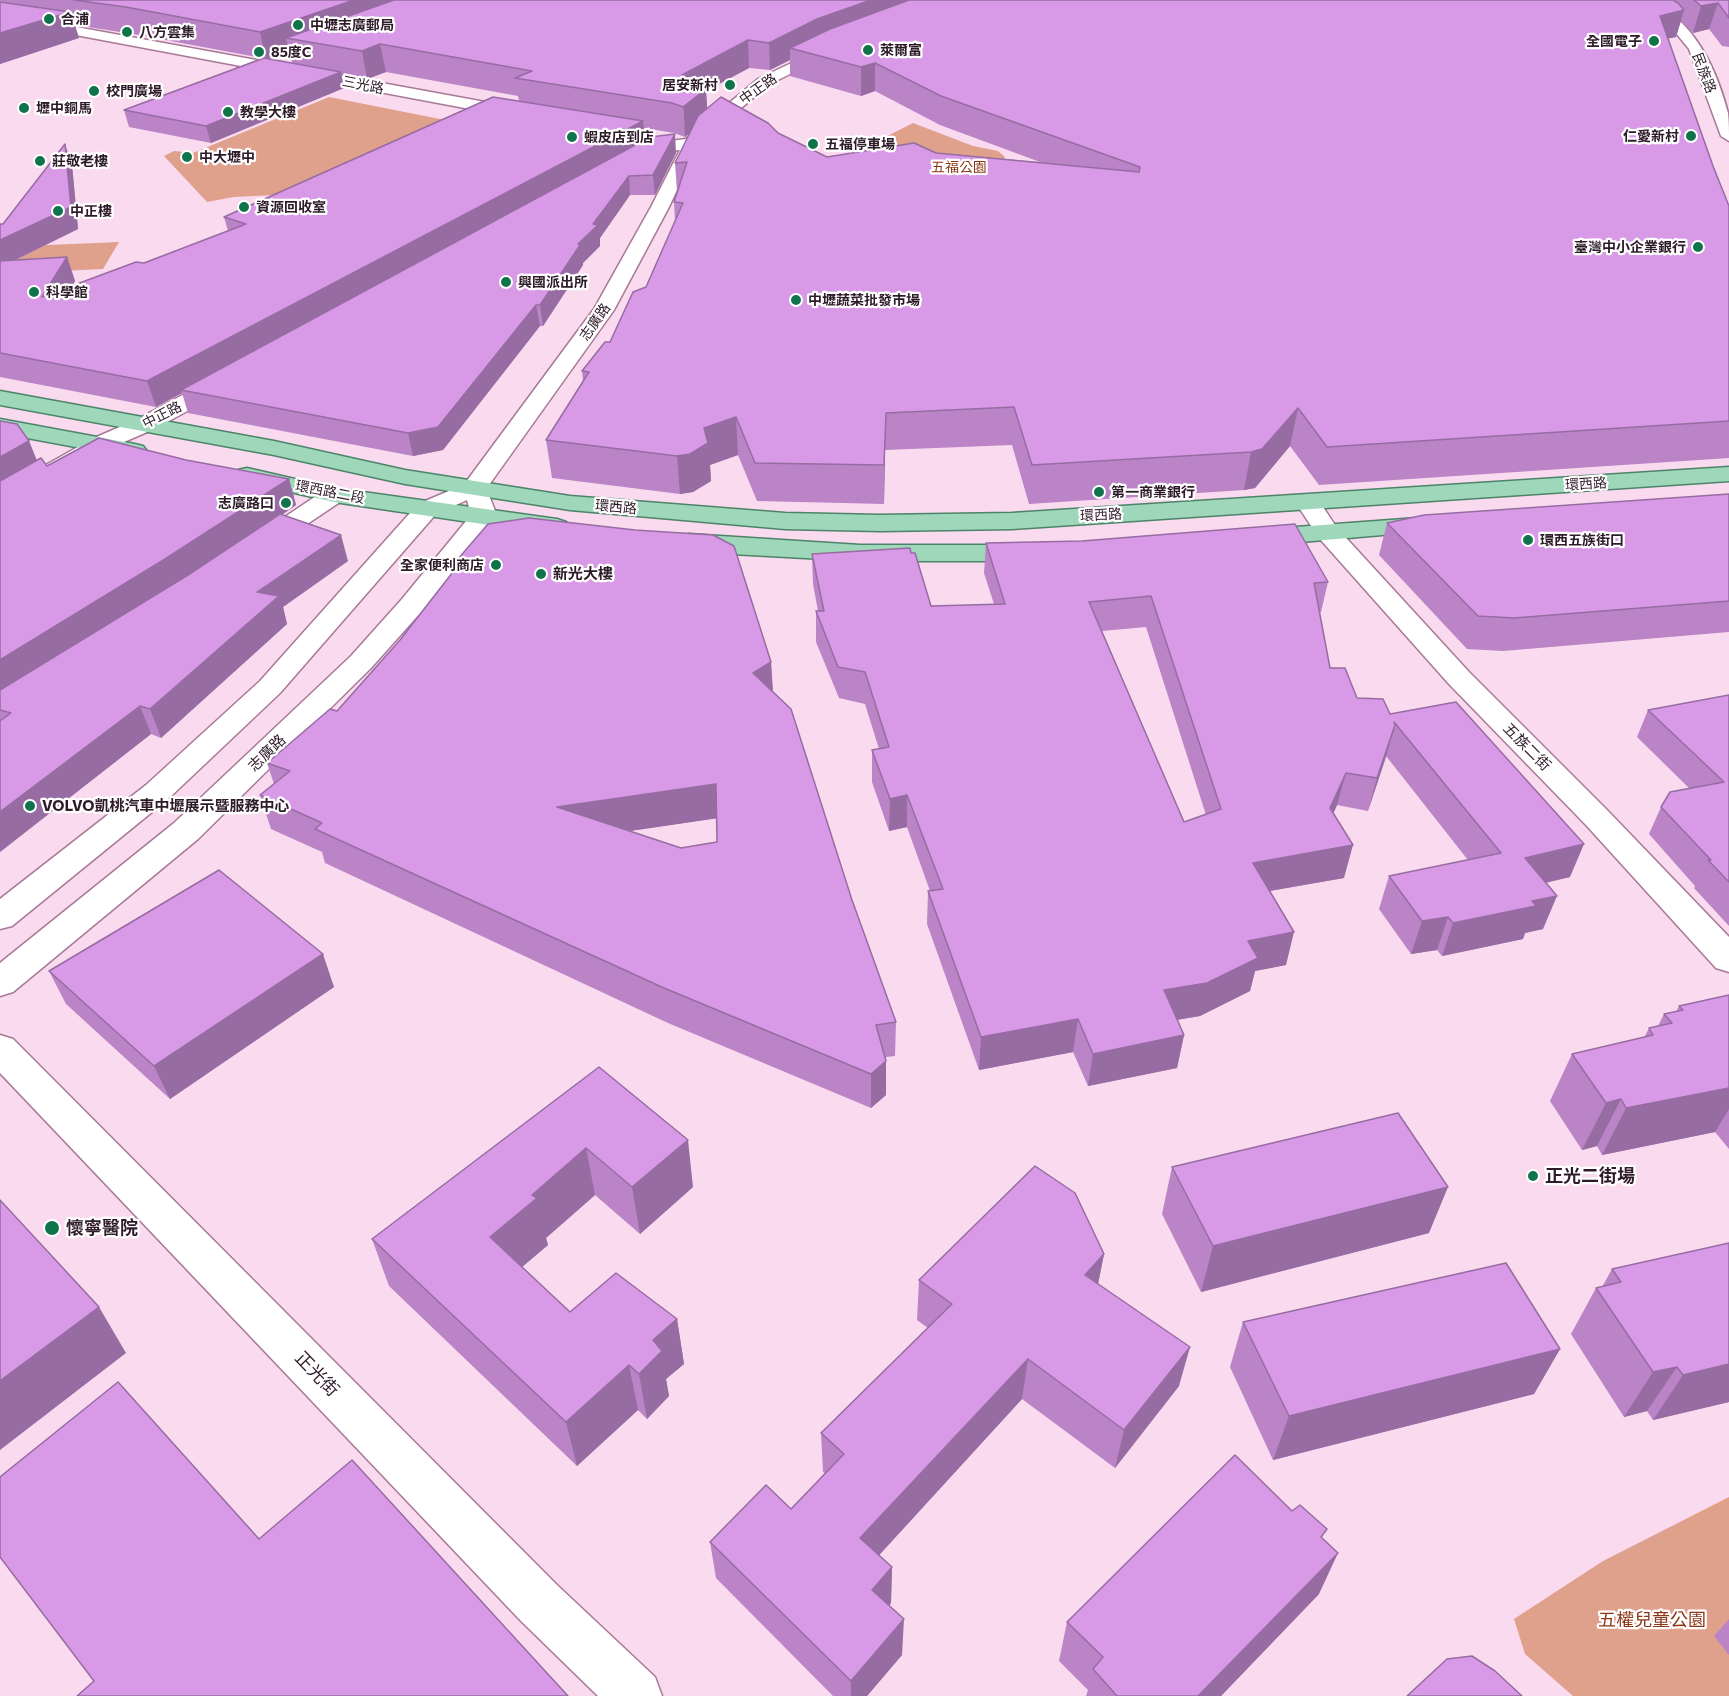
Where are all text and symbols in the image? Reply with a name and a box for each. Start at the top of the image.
place label: 合浦 [61,11,89,27]
marker: 合浦 [42,12,56,26]
place label: 中壢志廣郵局 [310,17,394,33]
marker: 中壢志廣郵局 [291,18,305,32]
place label: 八方雲集 [139,24,195,40]
marker: 八方雲集 [120,25,134,39]
place label: 全國電子 [1586,33,1642,49]
marker: 全國電子 [1647,34,1661,48]
place label: 萊爾富 [880,42,922,58]
marker: 萊爾富 [861,43,875,57]
place label: 85度C [271,44,311,60]
marker: 85度C [252,45,266,59]
street label: 民族路 [1689,50,1719,96]
street label: 中正路 [736,70,780,108]
street label: 三光路 [341,73,385,97]
place label: 居安新村 [662,77,718,93]
marker: 居安新村 [723,78,737,92]
place label: 校門廣場 [106,83,162,99]
marker: 校門廣場 [87,84,101,98]
place label: 壢中銅馬 [36,100,92,116]
marker: 壢中銅馬 [17,101,31,115]
place label: 教學大樓 [240,104,296,120]
marker: 教學大樓 [221,105,235,119]
place label: 仁愛新村 [1623,128,1679,144]
place label: 蝦皮店到店 [584,129,654,145]
marker: 仁愛新村 [1684,129,1698,143]
marker: 蝦皮店到店 [565,130,579,144]
place label: 五福停車場 [825,136,895,152]
marker: 五福停車場 [806,137,820,151]
place label: 中大壢中 [199,149,255,165]
marker: 中大壢中 [180,150,194,164]
place label: 莊敬老樓 [52,153,108,169]
marker: 莊敬老樓 [33,154,47,168]
park label: 五福公園 [931,159,987,175]
place label: 資源回收室 [256,199,326,215]
marker: 資源回收室 [237,200,251,214]
place label: 中正樓 [70,203,112,219]
marker: 中正樓 [51,204,65,218]
place label: 臺灣中小企業銀行 [1574,239,1686,255]
marker: 臺灣中小企業銀行 [1691,240,1705,254]
place label: 興國派出所 [518,274,588,290]
marker: 興國派出所 [499,275,513,289]
place label: 科學館 [46,284,88,300]
marker: 科學館 [27,285,41,299]
place label: 中壢蔬菜批發市場 [808,292,920,308]
marker: 中壢蔬菜批發市場 [789,293,803,307]
street label: 志廣路 [576,300,614,344]
street label: 中正路 [139,398,185,432]
street label: 環西路 [1564,474,1608,494]
street label: 環西路二段 [294,477,366,507]
place label: 第一商業銀行 [1111,484,1195,500]
marker: 第一商業銀行 [1092,485,1106,499]
place label: 志廣路口 [218,495,274,511]
marker: 志廣路口 [279,496,293,510]
street label: 環西路 [594,497,638,517]
street label: 環西路 [1080,506,1122,524]
place label: 環西五族街口 [1540,532,1624,548]
marker: 環西五族街口 [1521,533,1535,547]
place label: 全家便利商店 [400,557,484,573]
marker: 全家便利商店 [489,558,503,572]
place label: 新光大樓 [553,565,613,583]
marker: 新光大樓 [534,567,548,581]
street label: 五族二街 [1499,719,1555,775]
street label: 志廣路 [245,731,289,775]
place label: VOLVO凱桃汽車中壢展示暨服務中心 [42,797,290,815]
marker: VOLVO凱桃汽車中壢展示暨服務中心 [23,799,37,813]
place label: 正光二街場 [1545,1165,1635,1187]
marker: 正光二街場 [1526,1169,1540,1183]
place label: 懷寧醫院 [66,1217,138,1239]
marker: 懷寧醫院 [43,1219,61,1237]
street label: 正光街 [290,1347,344,1401]
park label: 五權兒童公園 [1598,1609,1706,1631]

